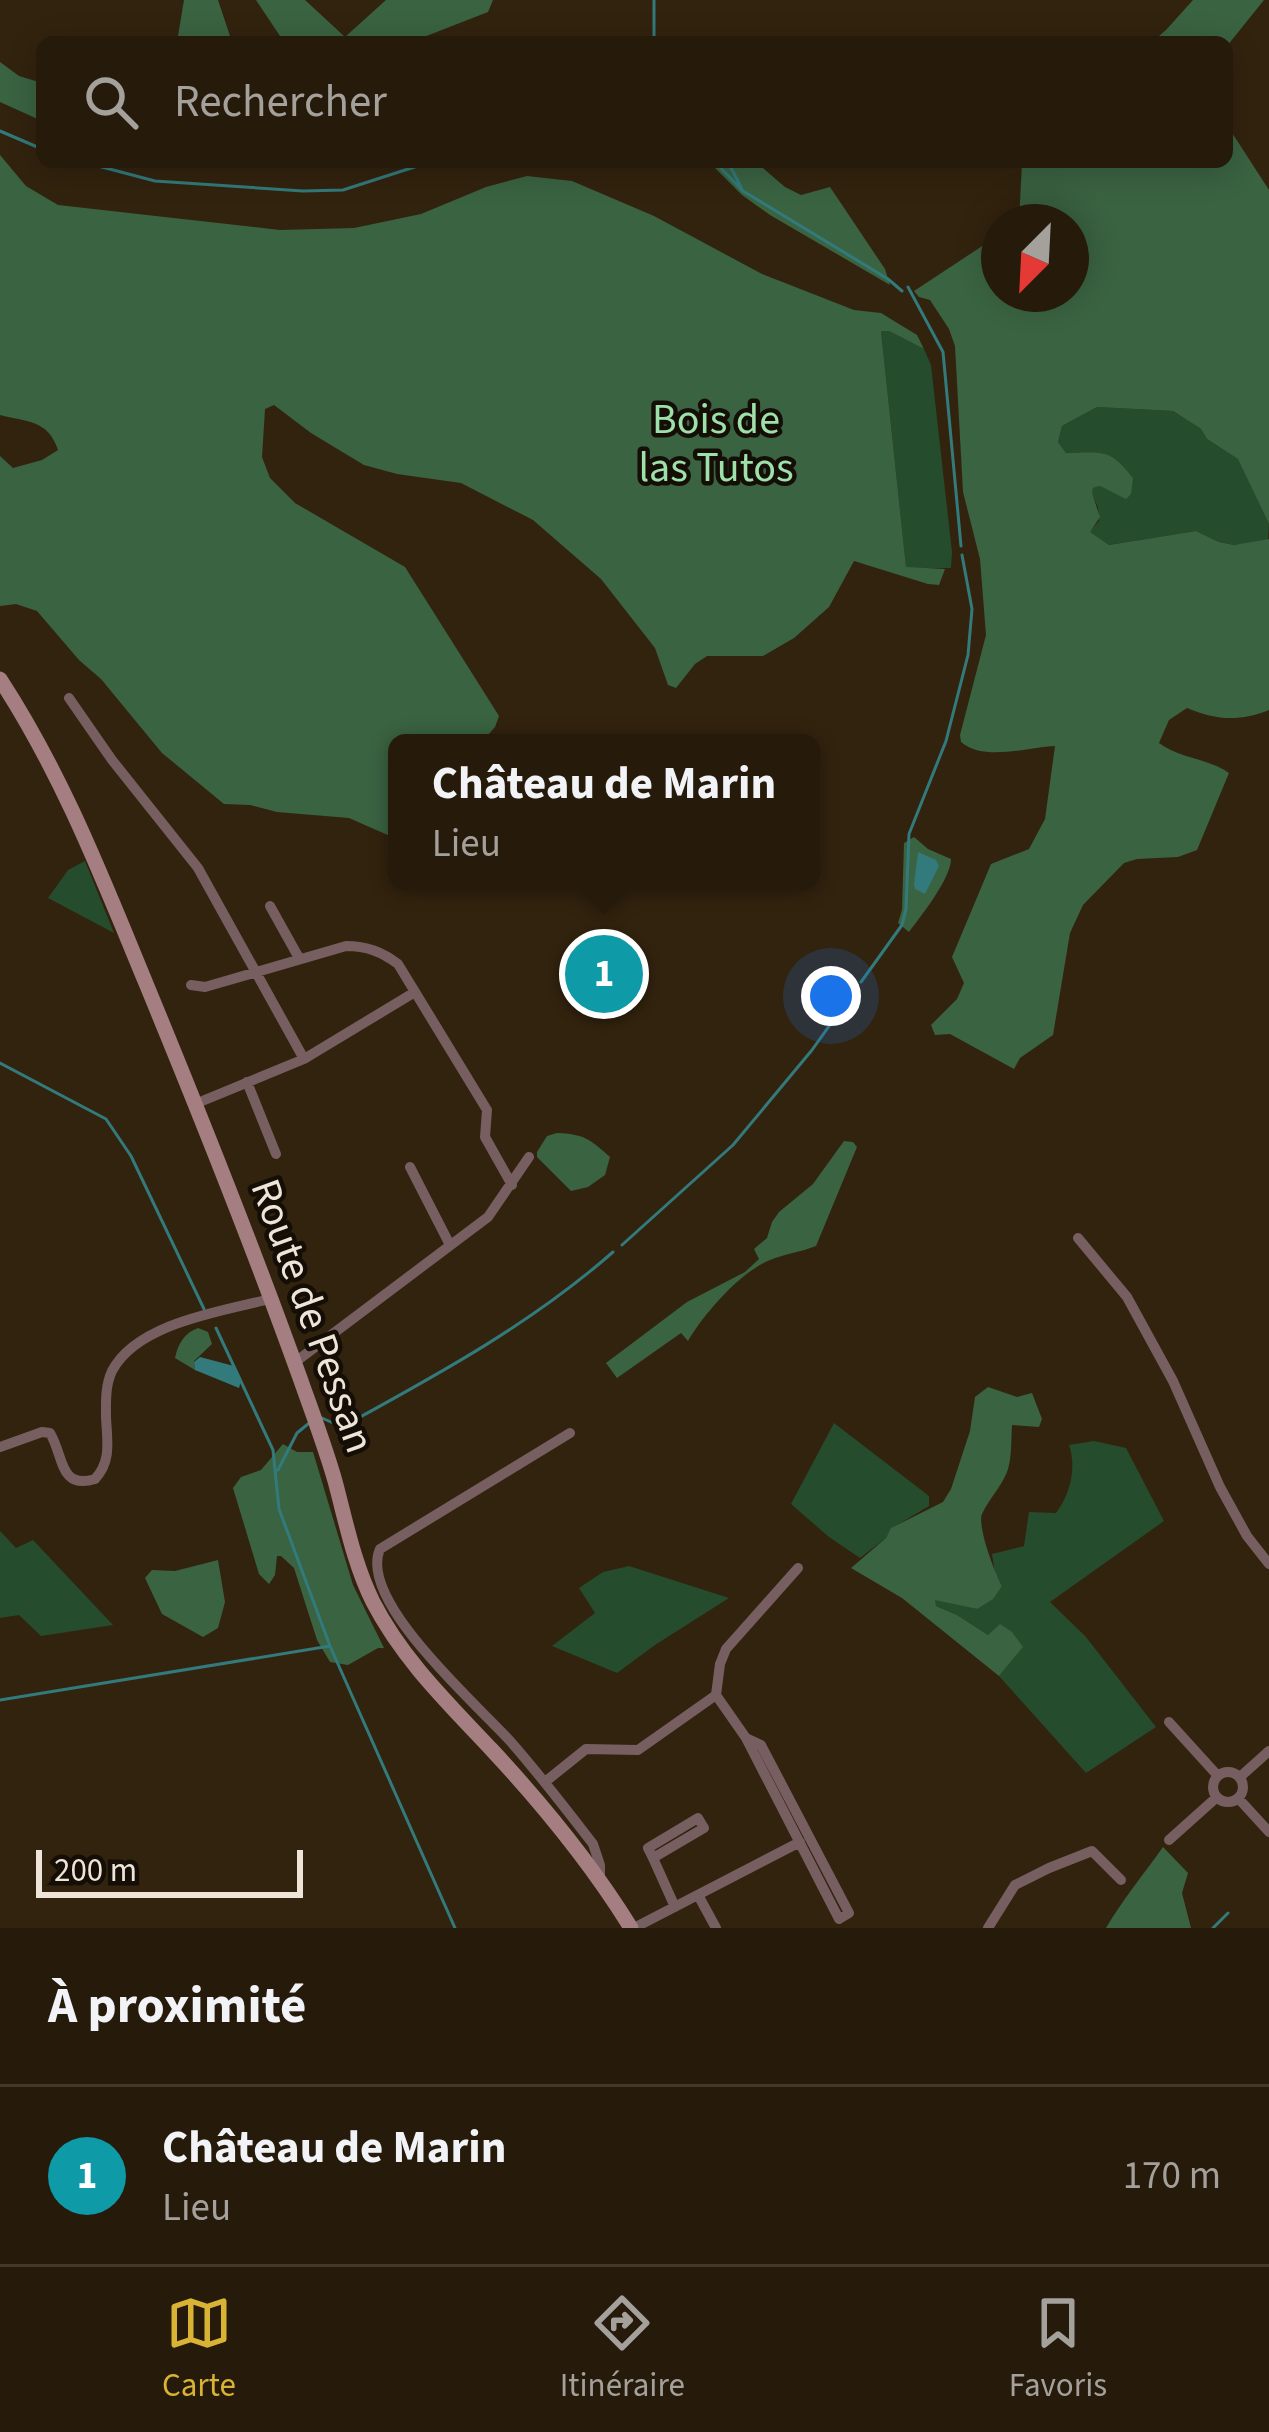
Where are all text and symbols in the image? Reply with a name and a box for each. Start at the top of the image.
search box [36,36,1233,168]
icon: search [78,69,144,135]
text: Rechercher [174,70,387,134]
north arrow [981,204,1089,312]
park label: Bois de las Tutos [638,390,794,498]
popup [388,734,820,890]
text: Château de Marin [432,752,776,816]
text: Lieu [432,816,501,872]
pin: 1 [565,929,643,1019]
your location [801,966,861,1026]
street label: Route de Pessan [235,1171,389,1461]
scale bar [36,1844,303,1897]
text: 200 m [54,1847,137,1894]
text: À proximité [48,1970,306,2042]
text: Château de Marin [162,2116,506,2180]
text: 1 [77,2148,97,2204]
text: 170 m [1123,2148,1221,2204]
text: Lieu [162,2180,231,2236]
tab: Carte [162,2290,236,2409]
tab: Itinéraire [560,2290,685,2409]
tab: Favoris [1009,2290,1107,2409]

